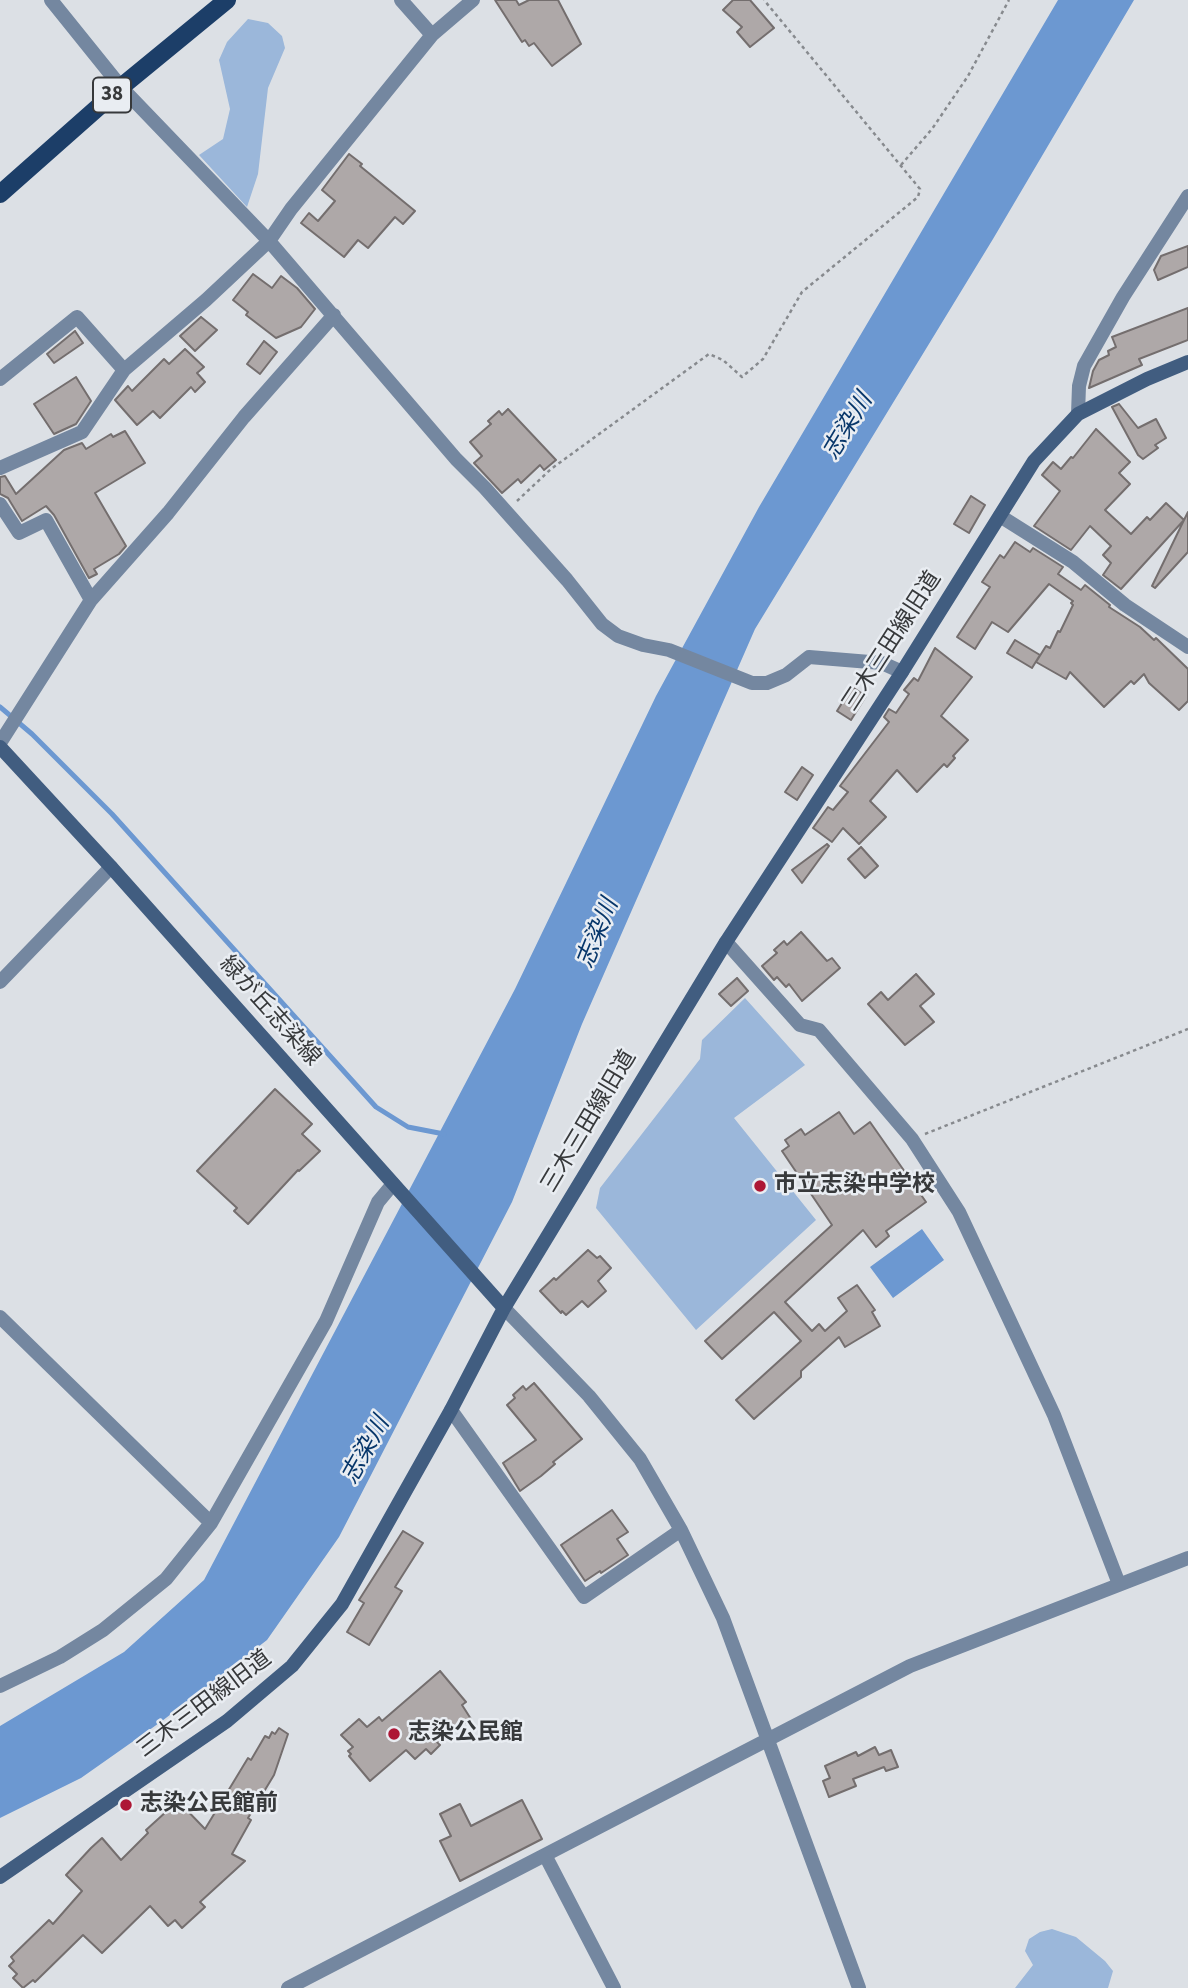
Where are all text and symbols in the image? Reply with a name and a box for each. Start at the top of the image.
road number: 38 [93,78,131,112]
water label: 志染川 [818,389,880,465]
street label: 三木三田線旧道 [838,567,948,717]
water label: 志染川 [572,895,626,973]
street label: 緑が丘志染線 [213,951,325,1073]
street label: 三木三田線旧道 [537,1046,643,1198]
place label: 市立志染中学校 [774,1172,935,1200]
marker: 市立志染中学校 [752,1178,768,1194]
water label: 志染川 [337,1413,397,1489]
street label: 三木三田線旧道 [132,1646,278,1764]
place label: 志染公民館 [408,1720,523,1748]
marker: 志染公民館 [386,1726,402,1742]
place label: 志染公民館前 [140,1791,278,1819]
marker: 志染公民館前 [118,1797,134,1813]

